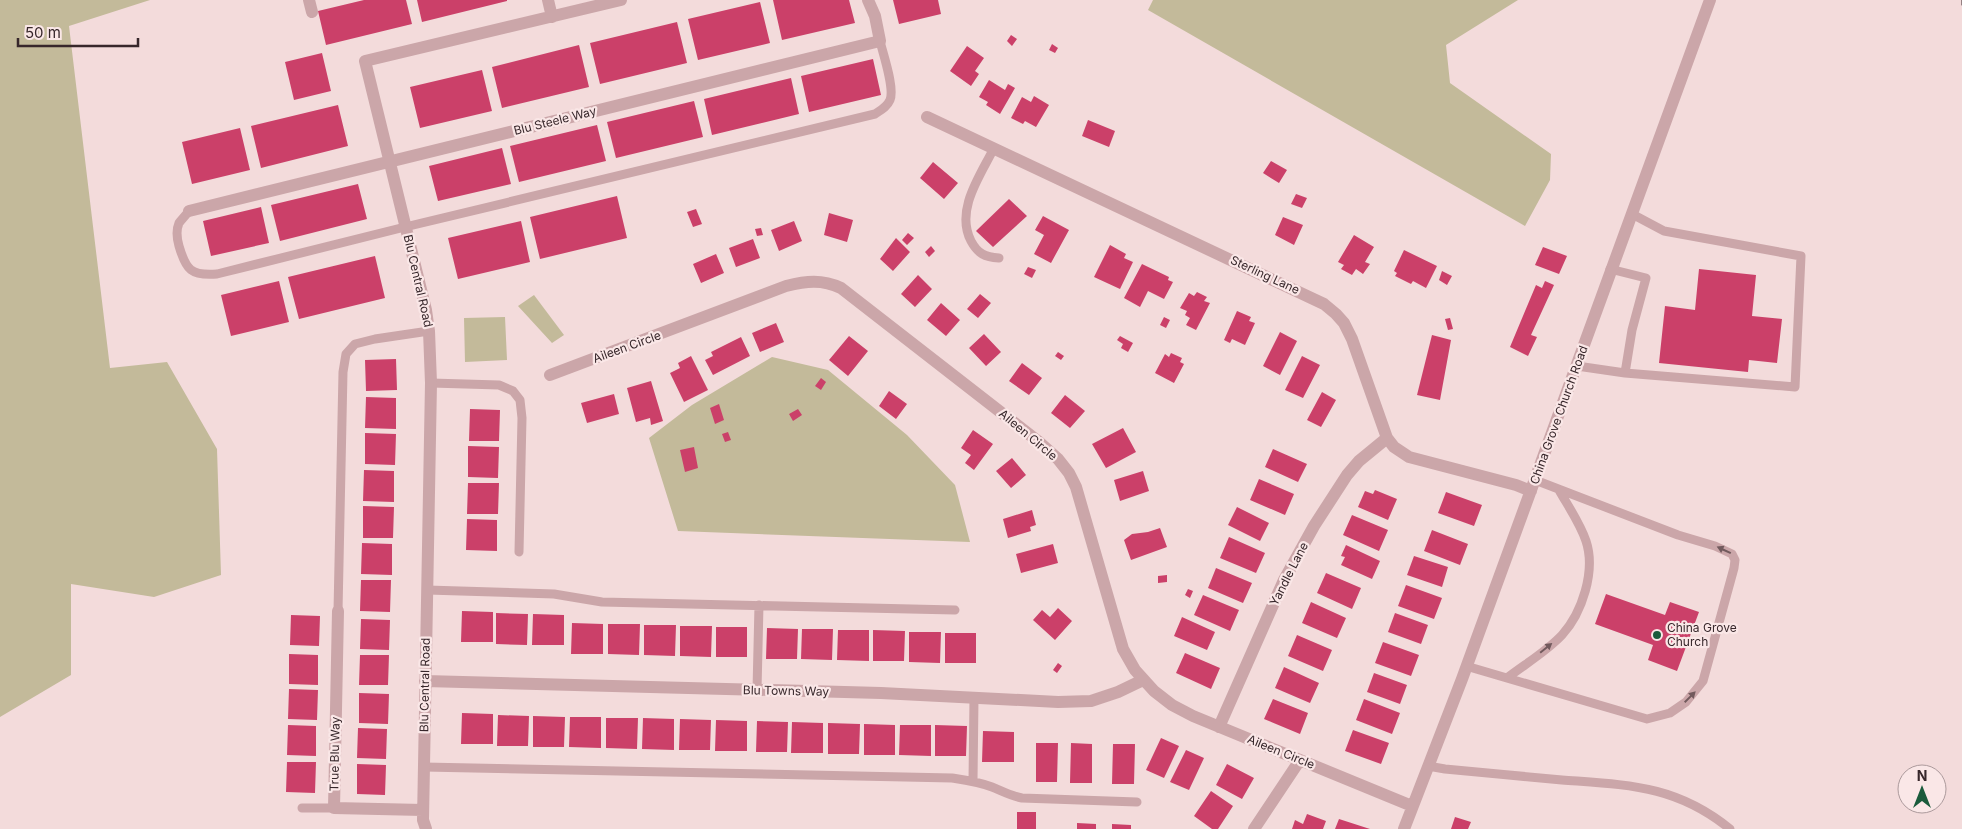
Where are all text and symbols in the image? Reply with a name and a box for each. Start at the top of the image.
scale bar [18,15,138,47]
text: 50 m [25,23,61,42]
street label: Blu Steele Way [512,103,598,138]
street label: Blu Central Road [401,233,436,329]
street label: Sterling Lane [1228,252,1302,297]
street label: Aileen Circle [591,327,663,366]
street label: China Grove Church Road [1526,343,1591,486]
street label: Aileen Circle [996,406,1060,463]
street label: Yandle Lane [1266,539,1311,608]
one-way arrow [1717,546,1731,554]
place label: China Grove Church [1667,620,1737,649]
marker: China Grove Church [1651,629,1663,641]
street label: Blu Central Road [416,638,433,732]
one-way arrow [1539,643,1552,654]
street label: Blu Towns Way [743,682,829,699]
one-way arrow [1683,692,1695,704]
street label: True Blu Way [326,716,343,792]
street label: Aileen Circle [1245,731,1317,772]
north arrow [1897,764,1947,814]
text: N [1917,767,1927,784]

